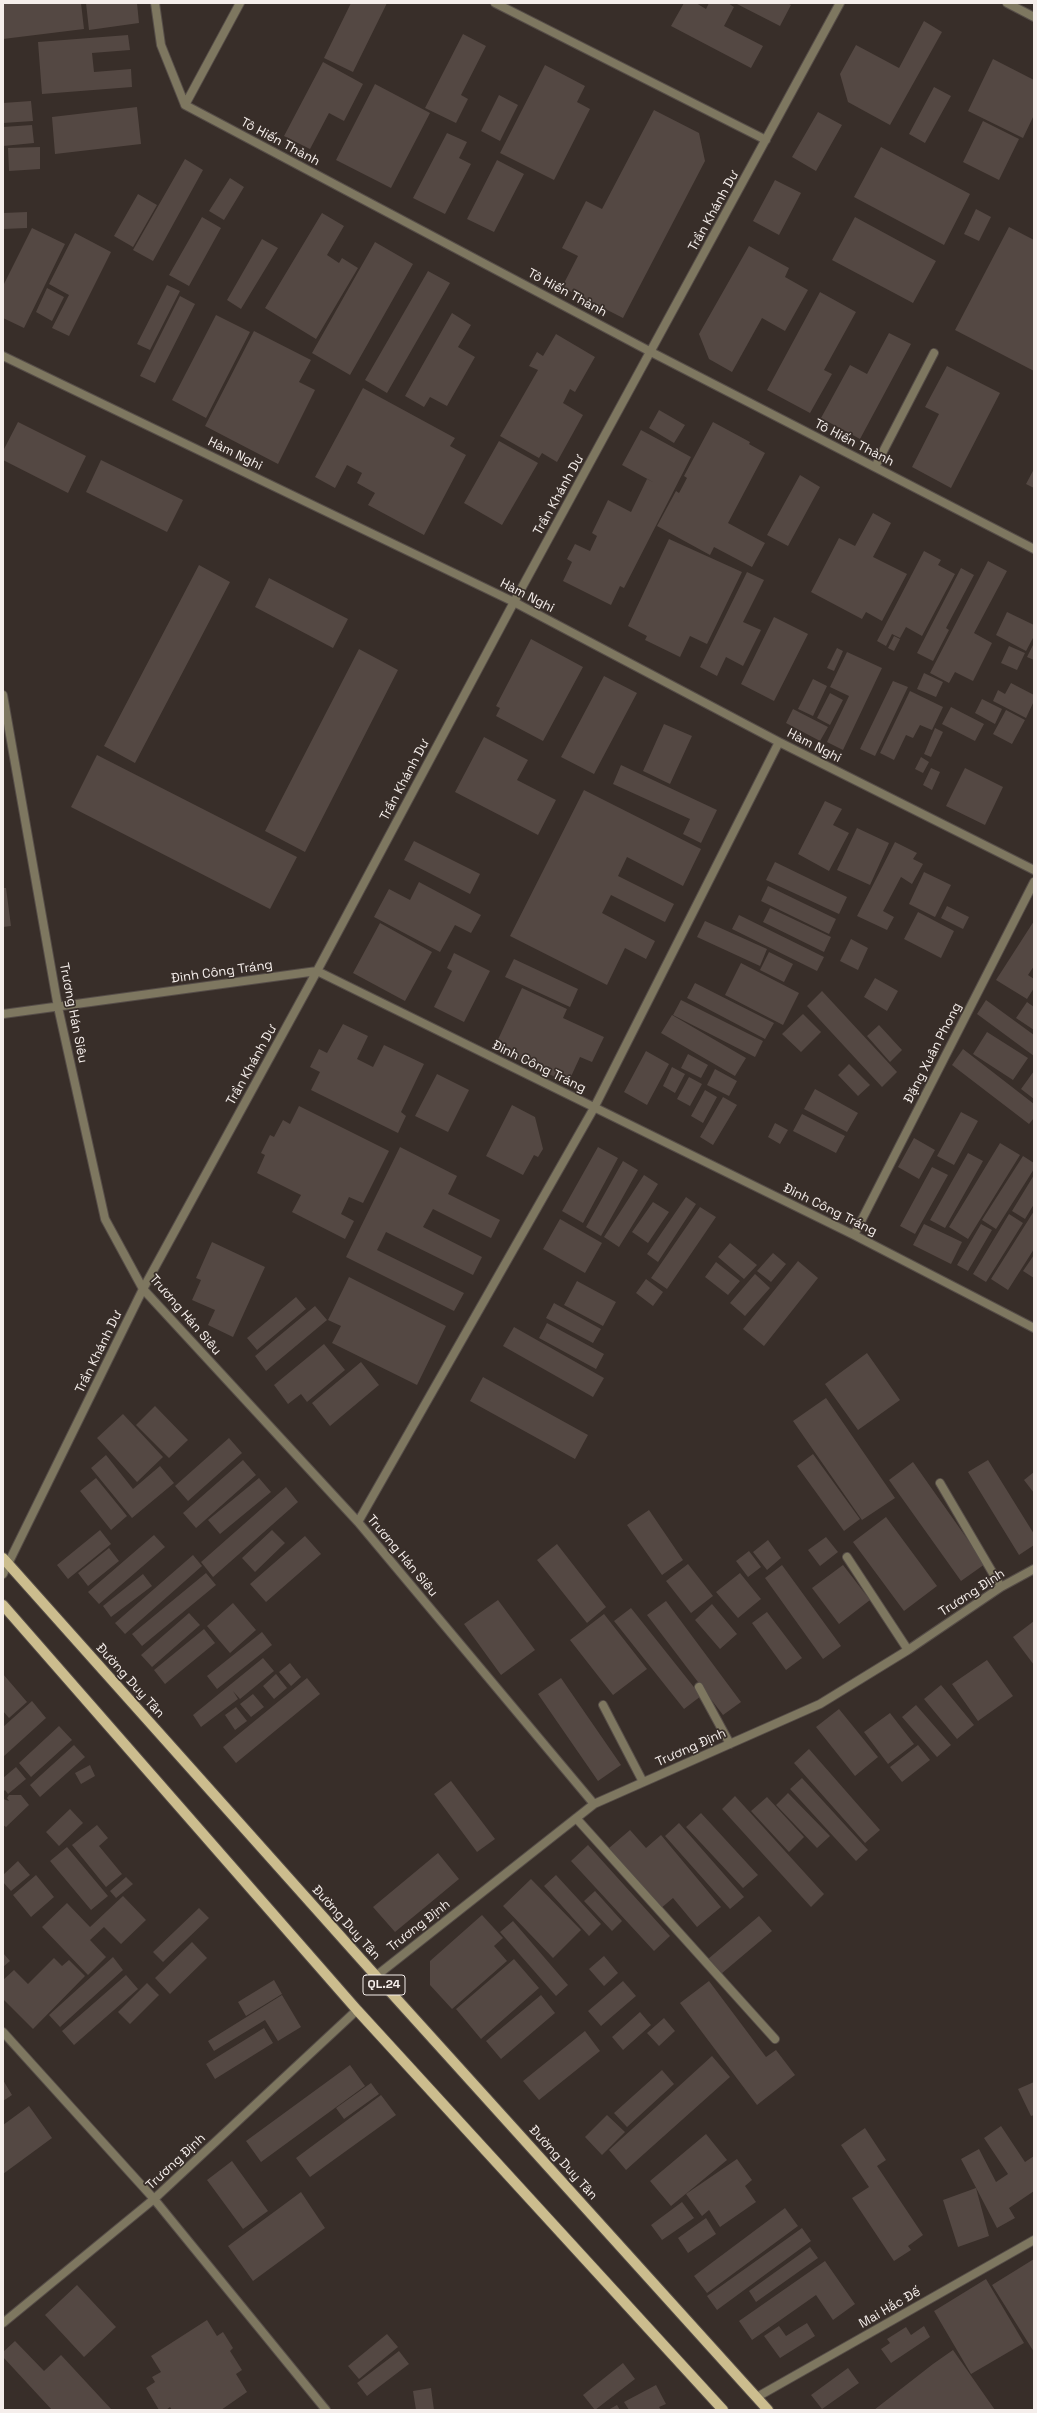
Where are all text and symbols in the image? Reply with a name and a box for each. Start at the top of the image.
street label: Tô Hiến Thành [238,115,322,169]
street label: Trần Khánh Dư [685,168,743,254]
street label: Tô Hiến Thành [525,266,609,320]
street label: Tô Hiến Thành [811,416,897,470]
street label: Hàm Nghi [205,434,265,474]
street label: Trần Khánh Dư [530,452,588,538]
street label: Hàm Nghi [497,576,557,616]
street label: Hàm Nghi [784,726,844,766]
street label: Trần Khánh Dư [377,737,433,823]
street label: Đinh Công Tráng [170,957,274,987]
street label: Trương Hán Siêu [56,962,90,1064]
street label: Đặng Xuân Phong [901,1000,965,1106]
street label: Trần Khánh Dư [223,1022,281,1108]
street label: Đinh Công Tráng [490,1038,588,1096]
street label: Đinh Công Tráng [781,1181,879,1239]
street label: Trương Hán Siêu [146,1271,224,1359]
street label: Trần Khánh Dư [72,1308,126,1396]
street label: Trương Hán Siêu [363,1512,441,1600]
street label: Trương Định [936,1566,1008,1620]
street label: Đường Duy Tân [93,1641,167,1721]
street label: Trương Định [653,1726,729,1770]
street label: Đường Duy Tân [309,1883,383,1963]
street label: Trương Định [384,1897,454,1955]
road number: QL.24 [363,1975,405,1995]
street label: Đường Duy Tân [526,2123,600,2203]
street label: Trương Định [143,2131,209,2193]
street label: Mai Hắc Đế [856,2284,924,2332]

